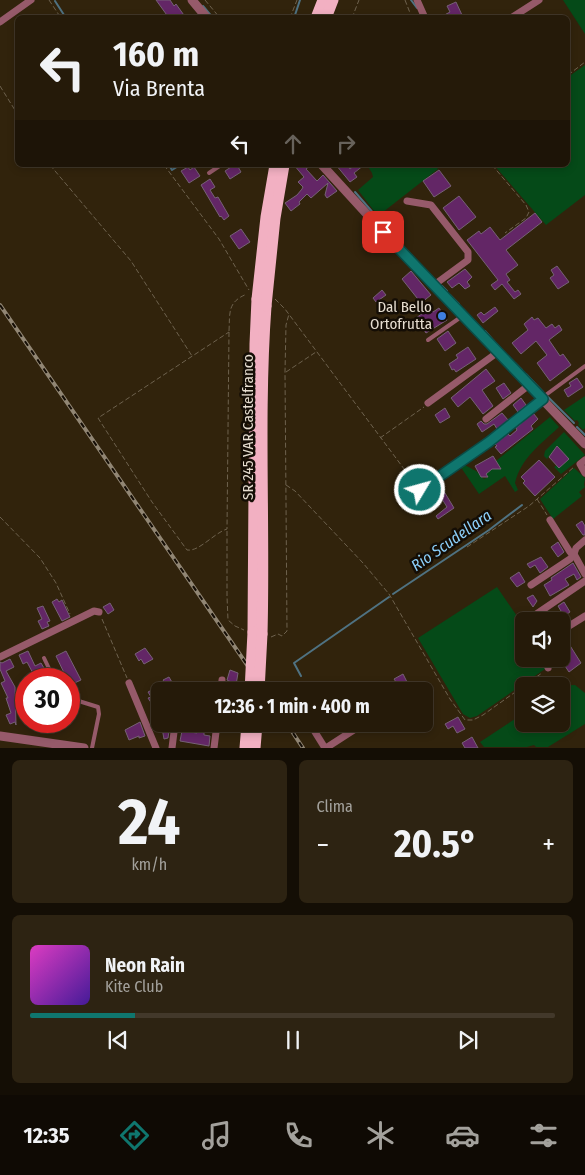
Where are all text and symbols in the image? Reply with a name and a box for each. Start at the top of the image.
text: 160 m [113,33,199,75]
icon: left [30,35,95,100]
text: Via Brenta [113,75,205,102]
icon: left [226,130,254,158]
icon: ahead [279,130,307,158]
icon: right [332,130,360,158]
pin [362,211,404,253]
icon: arrive [369,218,397,246]
place label: Dal Bello Ortofrutta [370,298,432,333]
marker: Dal Bello Ortofrutta [436,310,448,322]
street label: SR 245 VAR Castelfranco [239,354,257,500]
position arrow [393,463,445,515]
water label: Rio Scudellara [407,506,495,575]
map controls [515,612,570,732]
button: sound [515,612,570,667]
speed limit sign: 30 [15,668,80,733]
button: layers [515,677,570,732]
text: 12:36 · 1 min · 400 m [214,695,370,718]
text: 24 [118,783,180,861]
text: Clima [317,797,353,816]
text: 20.5° [394,821,477,867]
text: − [317,828,329,861]
text: + [542,828,555,861]
text: km/h [131,855,167,874]
text: Neon Rain [105,954,185,977]
text: Kite Club [105,977,163,996]
icon: previous [104,1026,132,1054]
icon: pause [279,1026,307,1054]
icon: next [454,1026,482,1054]
icon: directions [117,1118,152,1153]
icon: music [199,1118,234,1153]
icon: phone [281,1118,316,1153]
icon: climate [363,1118,398,1153]
icon: car [445,1118,480,1153]
icon: filters [526,1118,561,1153]
text: 12:35 [23,1122,70,1149]

